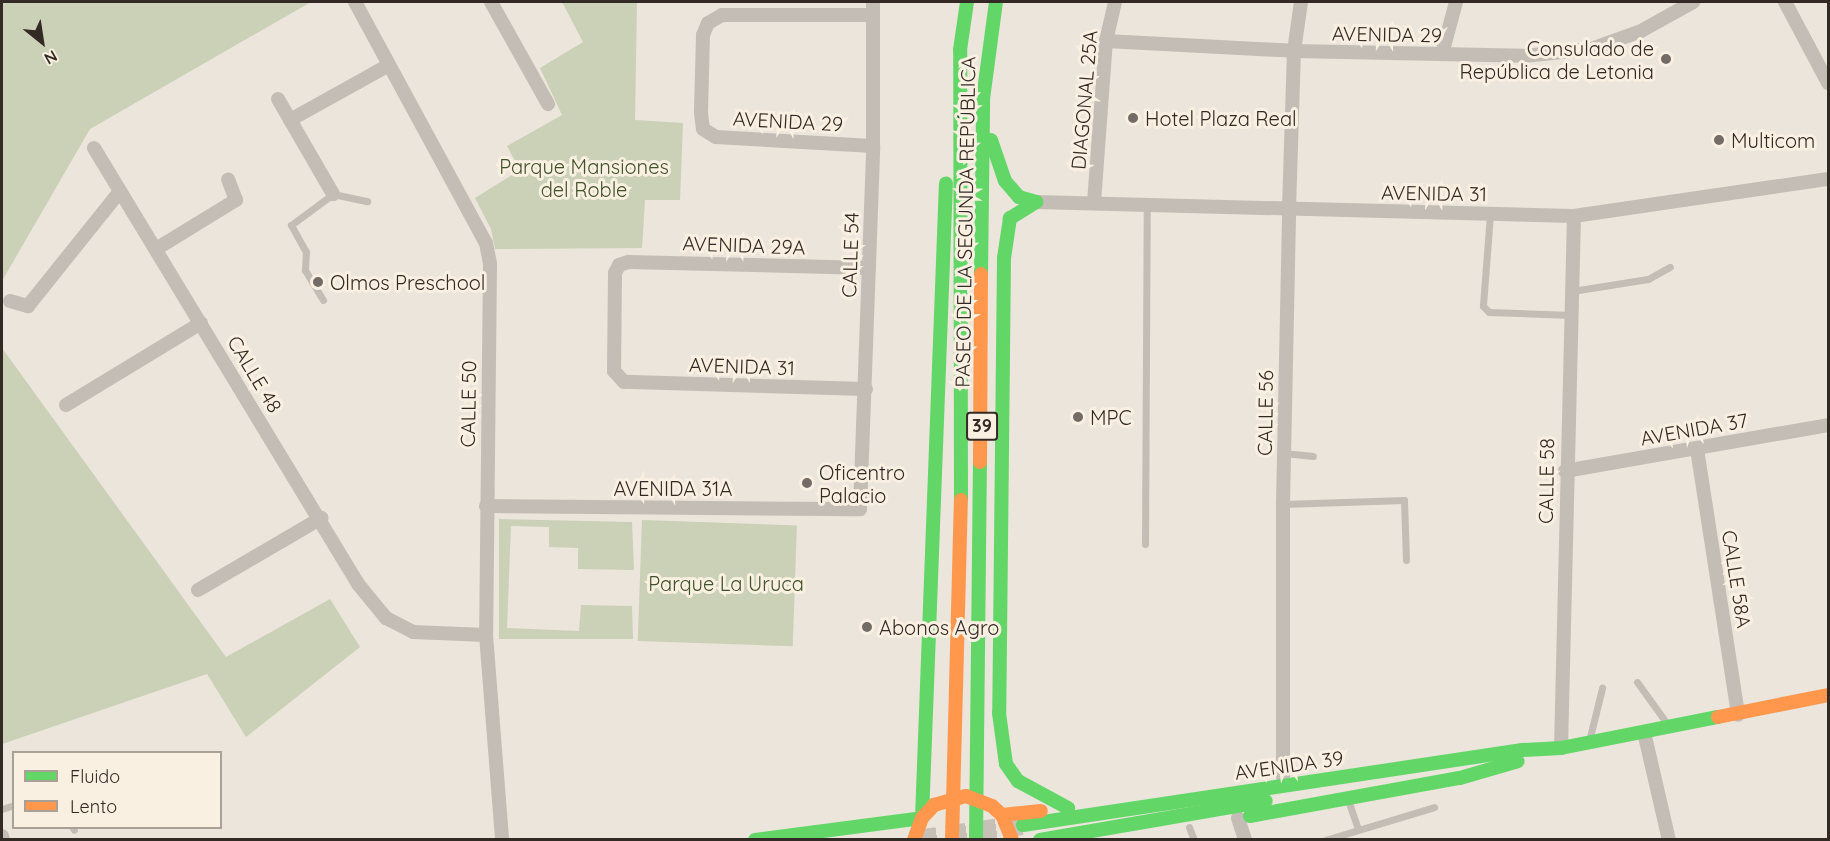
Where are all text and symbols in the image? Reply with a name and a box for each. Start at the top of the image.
north arrow [12,12,72,72]
street label: AVENIDA 29 [1332,21,1442,47]
street label: DIAGONAL 25A [1066,29,1102,171]
place label: Consulado de República de Letonia [1459,36,1654,83]
text: N [41,46,61,69]
marker: Consulado de República de Letonia [1659,52,1673,66]
street label: PASEO DE LA SEGUNDA REPÚBLICA [950,56,980,388]
street label: AVENIDA 29 [732,106,844,136]
place label: Hotel Plaza Real [1145,106,1297,130]
marker: Hotel Plaza Real [1126,111,1140,125]
place label: Multicom [1731,128,1815,152]
marker: Multicom [1712,133,1726,147]
park label: Parque Mansiones del Roble [499,155,669,202]
street label: AVENIDA 31 [1381,180,1487,206]
street label: CALLE 54 [837,212,863,298]
street label: AVENIDA 29A [682,231,806,259]
place label: Olmos Preschool [330,270,485,294]
marker: Olmos Preschool [311,275,325,289]
street label: CALLE 48 [223,331,287,417]
street label: AVENIDA 31 [689,352,795,380]
street label: CALLE 50 [455,360,481,448]
street label: CALLE 56 [1252,370,1278,456]
place label: MPC [1090,405,1132,429]
street label: AVENIDA 37 [1638,408,1750,450]
marker: MPC [1071,410,1085,424]
road number: 39 [966,411,998,441]
street label: CALLE 58 [1533,438,1559,524]
place label: Oficentro Palacio [819,460,905,507]
street label: AVENIDA 31A [614,476,732,500]
marker: Oficentro Palacio [800,476,814,490]
street label: CALLE 58A [1717,528,1757,630]
park label: Parque La Uruca [648,571,804,595]
place label: Abonos Agro [879,615,999,639]
marker: Abonos Agro [860,620,874,634]
street label: AVENIDA 39 [1233,745,1345,785]
legend [12,751,222,829]
text: Fluido [70,765,120,788]
text: Lento [70,795,117,818]

